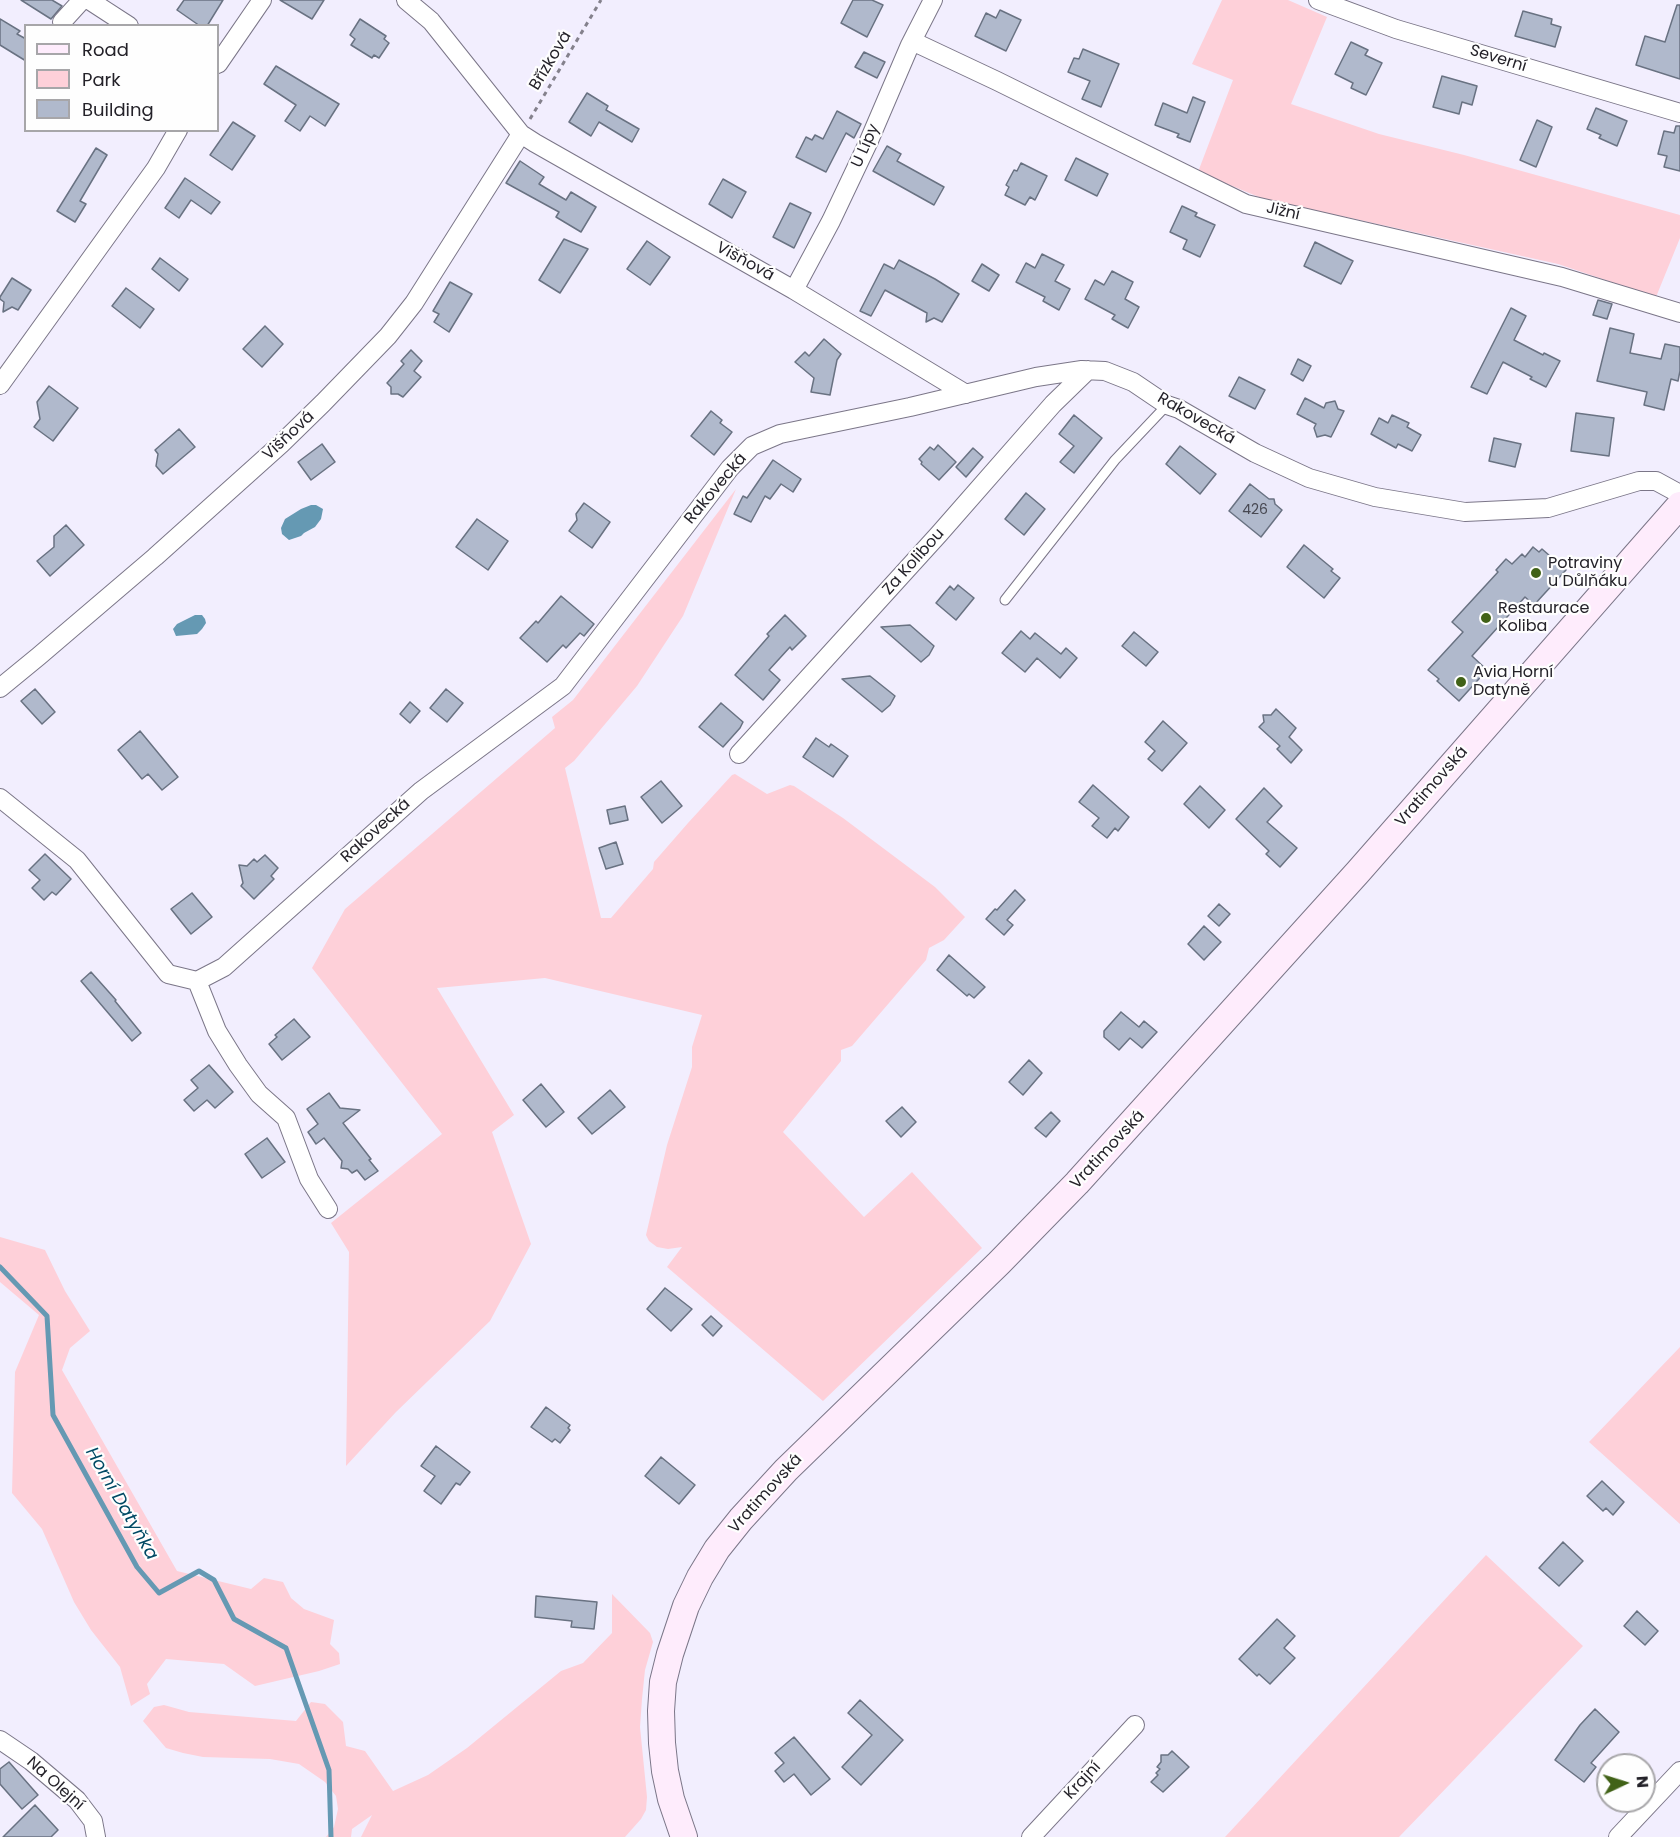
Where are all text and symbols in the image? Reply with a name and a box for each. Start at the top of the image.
legend [24,24,219,132]
street label: Břízková [526,28,576,94]
text: Road [82,37,129,62]
street label: Severní [1467,41,1529,77]
text: Park [82,67,121,92]
text: Building [82,97,154,122]
street label: U Lípy [848,121,884,171]
street label: Jižní [1264,199,1302,225]
street label: Višňová [713,238,777,286]
street label: Rakovecká [1154,389,1238,449]
street label: Višňová [259,407,319,465]
street label: Rakovecká [681,450,751,528]
house number: 426 [1242,502,1268,518]
street label: Za Kolibou [879,525,949,599]
place label: Potraviny u Důlňáku [1548,554,1628,592]
marker: Potraviny u Důlňáku [1529,566,1543,580]
place label: Restaurace Koliba [1498,599,1589,637]
marker: Restaurace Koliba [1479,611,1493,625]
place label: Avia Horní Datyně [1473,663,1553,701]
marker: Avia Horní Datyně [1454,675,1468,689]
street label: Vratimovská [1392,743,1472,831]
street label: Rakovecká [337,795,415,867]
street label: Vratimovská [1067,1107,1149,1193]
water label: Horní Datyňka [80,1444,162,1564]
street label: Vratimovská [725,1450,807,1538]
street label: Na Olejní [22,1753,88,1815]
north arrow [1596,1753,1656,1813]
street label: Krajní [1061,1758,1105,1804]
text: N [1631,1775,1654,1789]

